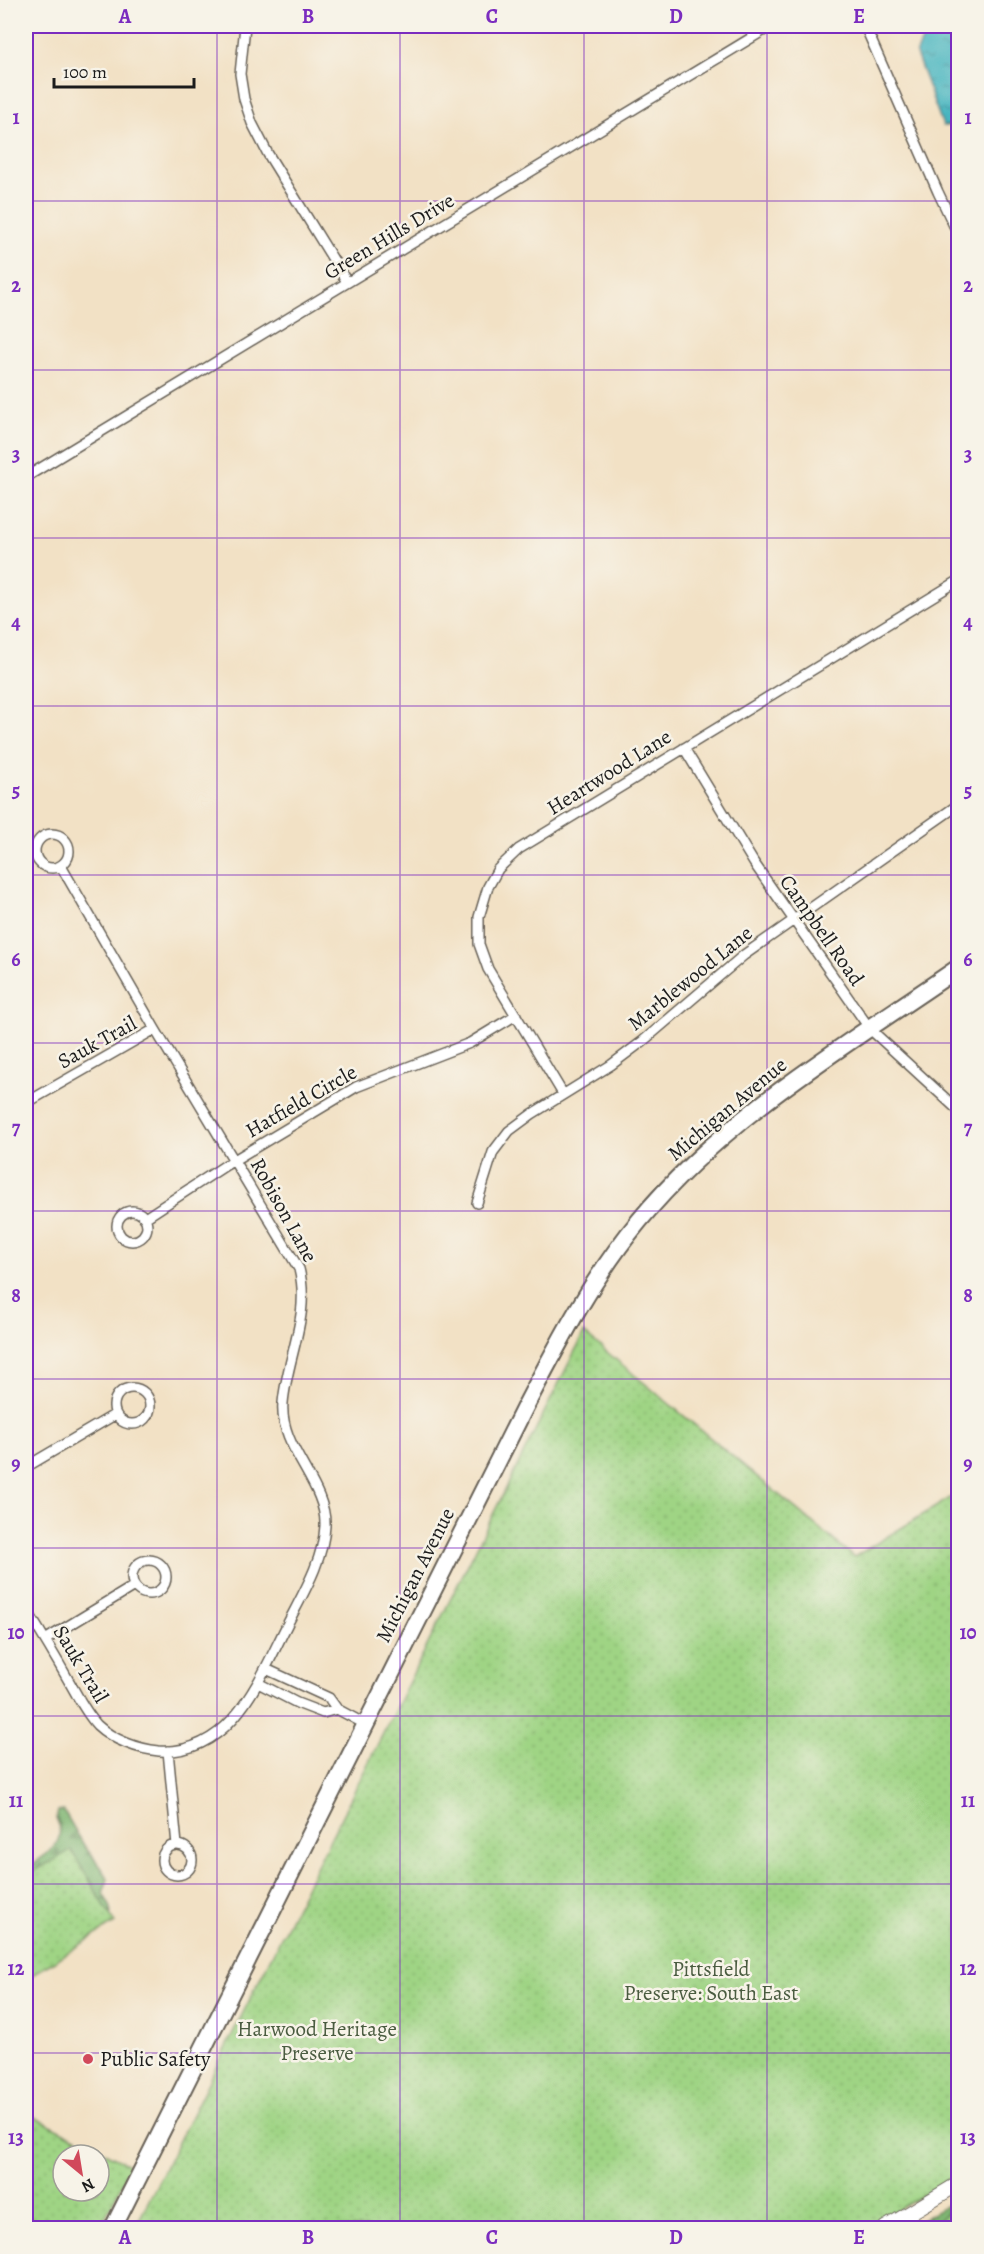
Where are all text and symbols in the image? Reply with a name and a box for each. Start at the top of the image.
text: A [118,3,132,30]
text: B [302,3,314,30]
text: C [486,3,498,30]
text: D [669,3,683,30]
text: E [853,3,865,30]
scale bar [54,51,194,89]
text: 100 m [63,60,107,84]
text: 1 [12,104,20,131]
text: 1 [964,104,972,131]
street label: Green Hills Drive [319,186,459,286]
text: 2 [11,272,21,299]
text: 2 [963,272,973,299]
text: 3 [12,441,20,468]
text: 3 [964,441,972,468]
text: 4 [11,609,21,636]
text: 4 [963,609,973,636]
street label: Heartwood Lane [541,723,677,821]
text: 5 [12,777,20,804]
text: 5 [964,777,972,804]
street label: Campbell Road [773,869,871,992]
street label: Marblewood Lane [622,919,758,1037]
text: 6 [11,946,21,973]
text: 6 [963,946,973,973]
street label: Sauk Trail [53,1009,141,1075]
street label: Michigan Avenue [661,1051,793,1167]
street label: Hatfield Circle [240,1058,362,1144]
text: 7 [12,1114,21,1141]
text: 7 [964,1114,973,1141]
street label: Robison Lane [244,1153,324,1267]
text: 8 [11,1282,21,1309]
text: 8 [963,1282,973,1309]
text: 9 [11,1450,21,1477]
text: 9 [963,1450,973,1477]
street label: Michigan Avenue [369,1503,461,1647]
text: 10 [7,1619,25,1646]
text: 10 [959,1619,977,1646]
street label: Sauk Trail [47,1620,115,1708]
text: 11 [9,1787,23,1814]
text: 11 [961,1787,975,1814]
text: 12 [8,1955,25,1982]
park label: Pittsfield Preserve: South East [624,1955,798,2007]
text: 12 [960,1955,977,1982]
park label: Harwood Heritage Preserve [237,2015,397,2067]
place label: Public Safety [100,2045,211,2073]
marker: Public Safety [81,2052,95,2066]
text: 13 [8,2124,24,2151]
text: 13 [960,2124,976,2151]
north arrow [51,2143,111,2203]
text: N [77,2173,99,2198]
text: A [118,2224,132,2251]
text: B [302,2224,314,2251]
text: C [486,2224,498,2251]
text: D [669,2224,683,2251]
text: E [853,2224,865,2251]

